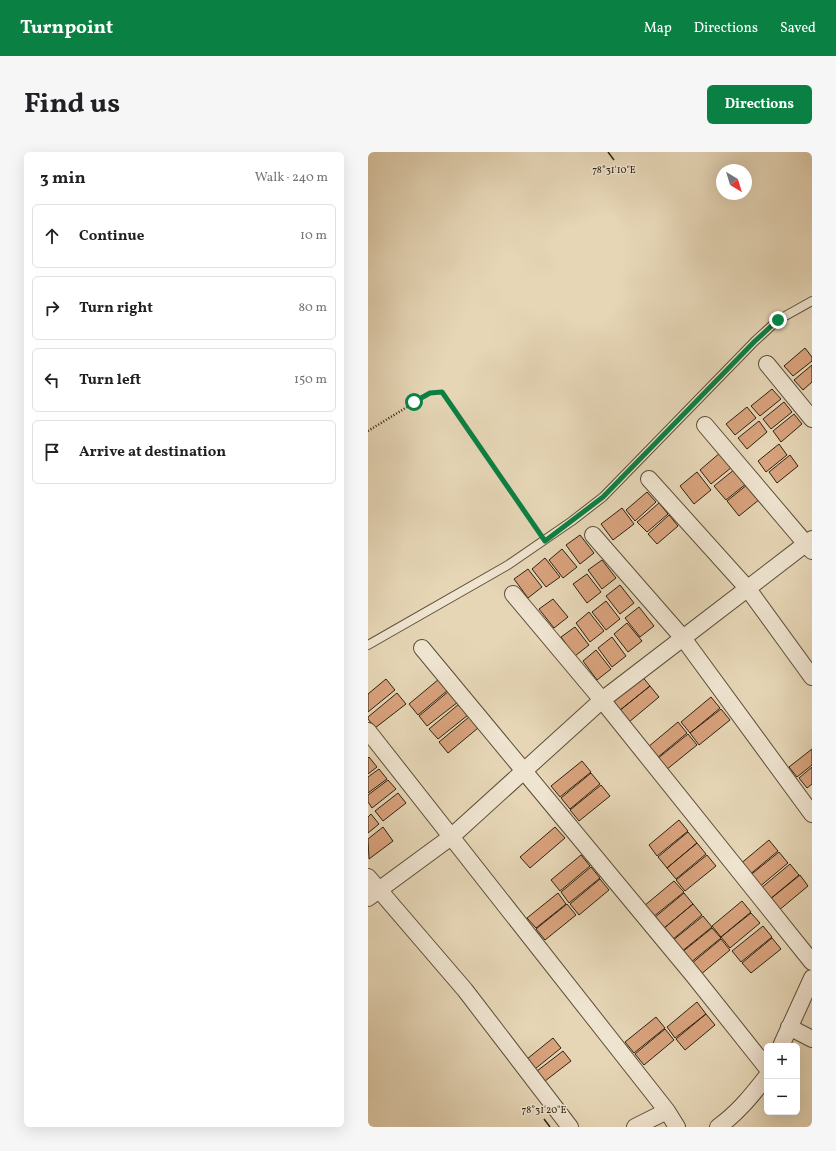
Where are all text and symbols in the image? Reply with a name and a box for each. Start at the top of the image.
text: Turnpoint [20,15,113,41]
text: Map [644,19,672,38]
text: Directions [694,19,758,38]
text: Saved [780,19,816,38]
text: Find us [24,85,120,124]
button: Directions [707,85,812,124]
text: 78°31'10"E [592,163,636,177]
north arrow [716,164,752,200]
text: 3 min [40,167,86,190]
text: Walk · 240 m [255,169,328,187]
icon: ahead [41,225,63,247]
text: Continue [79,226,144,247]
text: 10 m [300,227,327,245]
icon: right [41,297,63,319]
text: Turn right [79,298,153,319]
text: 80 m [298,299,327,317]
route end [769,311,787,329]
icon: left [41,369,63,391]
text: Turn left [79,370,141,391]
text: 150 m [294,371,327,389]
route start [405,393,423,411]
icon: arrive [41,441,63,463]
text: Arrive at destination [79,442,226,463]
map controls [764,1043,800,1115]
button: + [764,1043,800,1079]
button: − [764,1079,800,1115]
text: 78°31'20"E [522,1103,566,1117]

